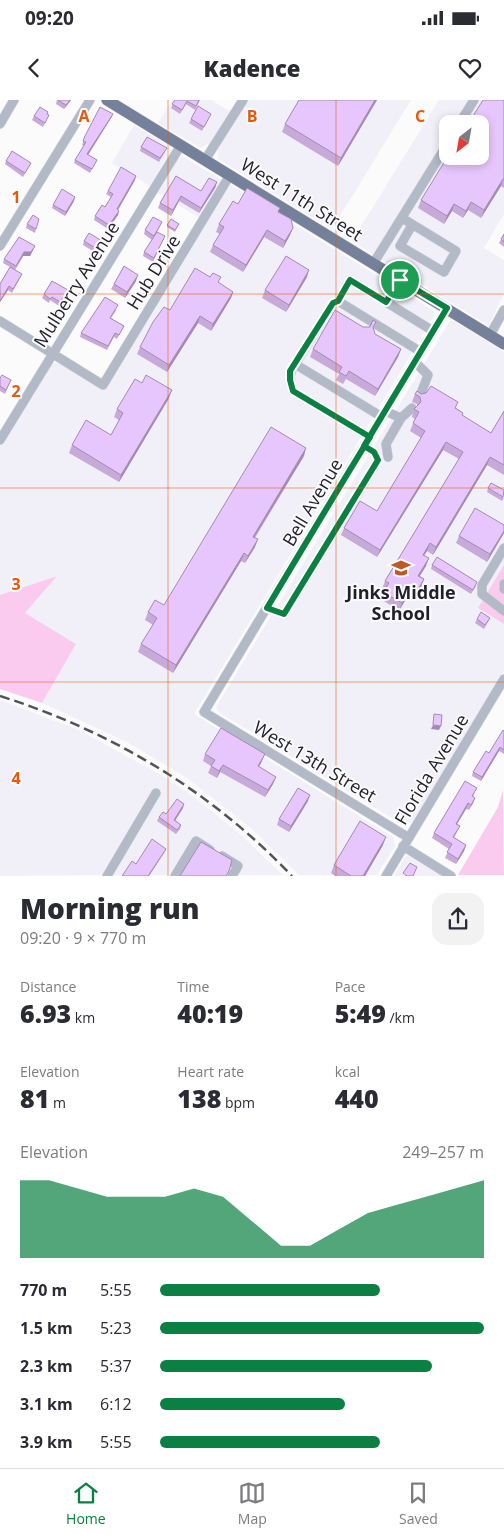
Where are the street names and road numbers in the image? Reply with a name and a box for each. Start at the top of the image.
street label: West 11th Street [237,152,367,246]
street label: Mulberry Avenue [28,217,124,351]
street label: Hub Drive [121,230,185,314]
street label: Bell Avenue [276,454,348,550]
street label: Florida Avenue [389,709,473,829]
street label: West 13th Street [249,715,381,807]

